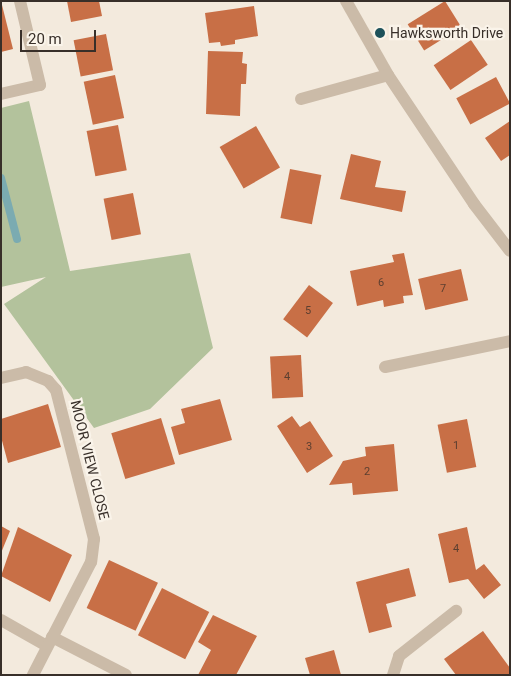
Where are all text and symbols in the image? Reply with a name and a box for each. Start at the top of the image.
scale bar [22,20,99,52]
place label: Hawksworth Drive [390,25,503,41]
marker: Hawksworth Drive [374,27,386,39]
text: 20 m [28,30,62,48]
house number: 6 [378,276,384,290]
house number: 7 [440,282,446,296]
house number: 5 [305,304,311,318]
house number: 4 [284,370,290,384]
street label: MOOR VIEW CLOSE [67,399,113,521]
house number: 1 [453,439,459,453]
house number: 3 [306,440,312,454]
house number: 2 [364,465,370,479]
house number: 4 [453,542,459,556]

